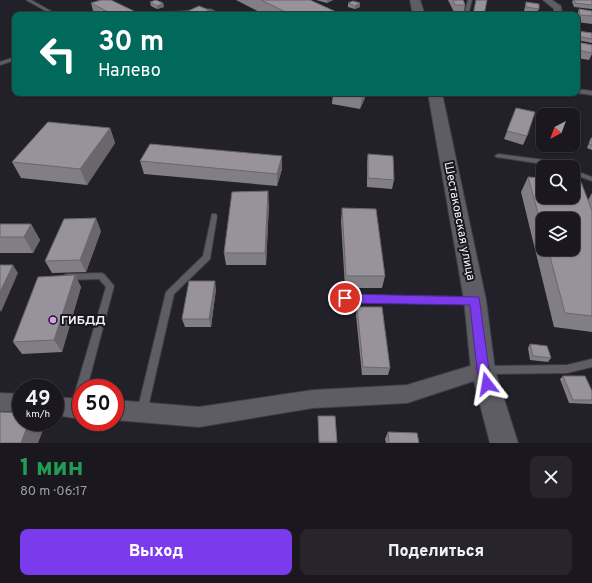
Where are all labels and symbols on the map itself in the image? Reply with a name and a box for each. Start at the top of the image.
north arrow [536,108,580,152]
street label: Шестаковская улица [440,160,478,282]
pin [328,281,362,315]
place label: ГИБДД [61,313,106,329]
marker: ГИБДД [48,315,58,325]
position arrow [466,363,508,405]
speed limit sign: 50 [72,379,124,431]

